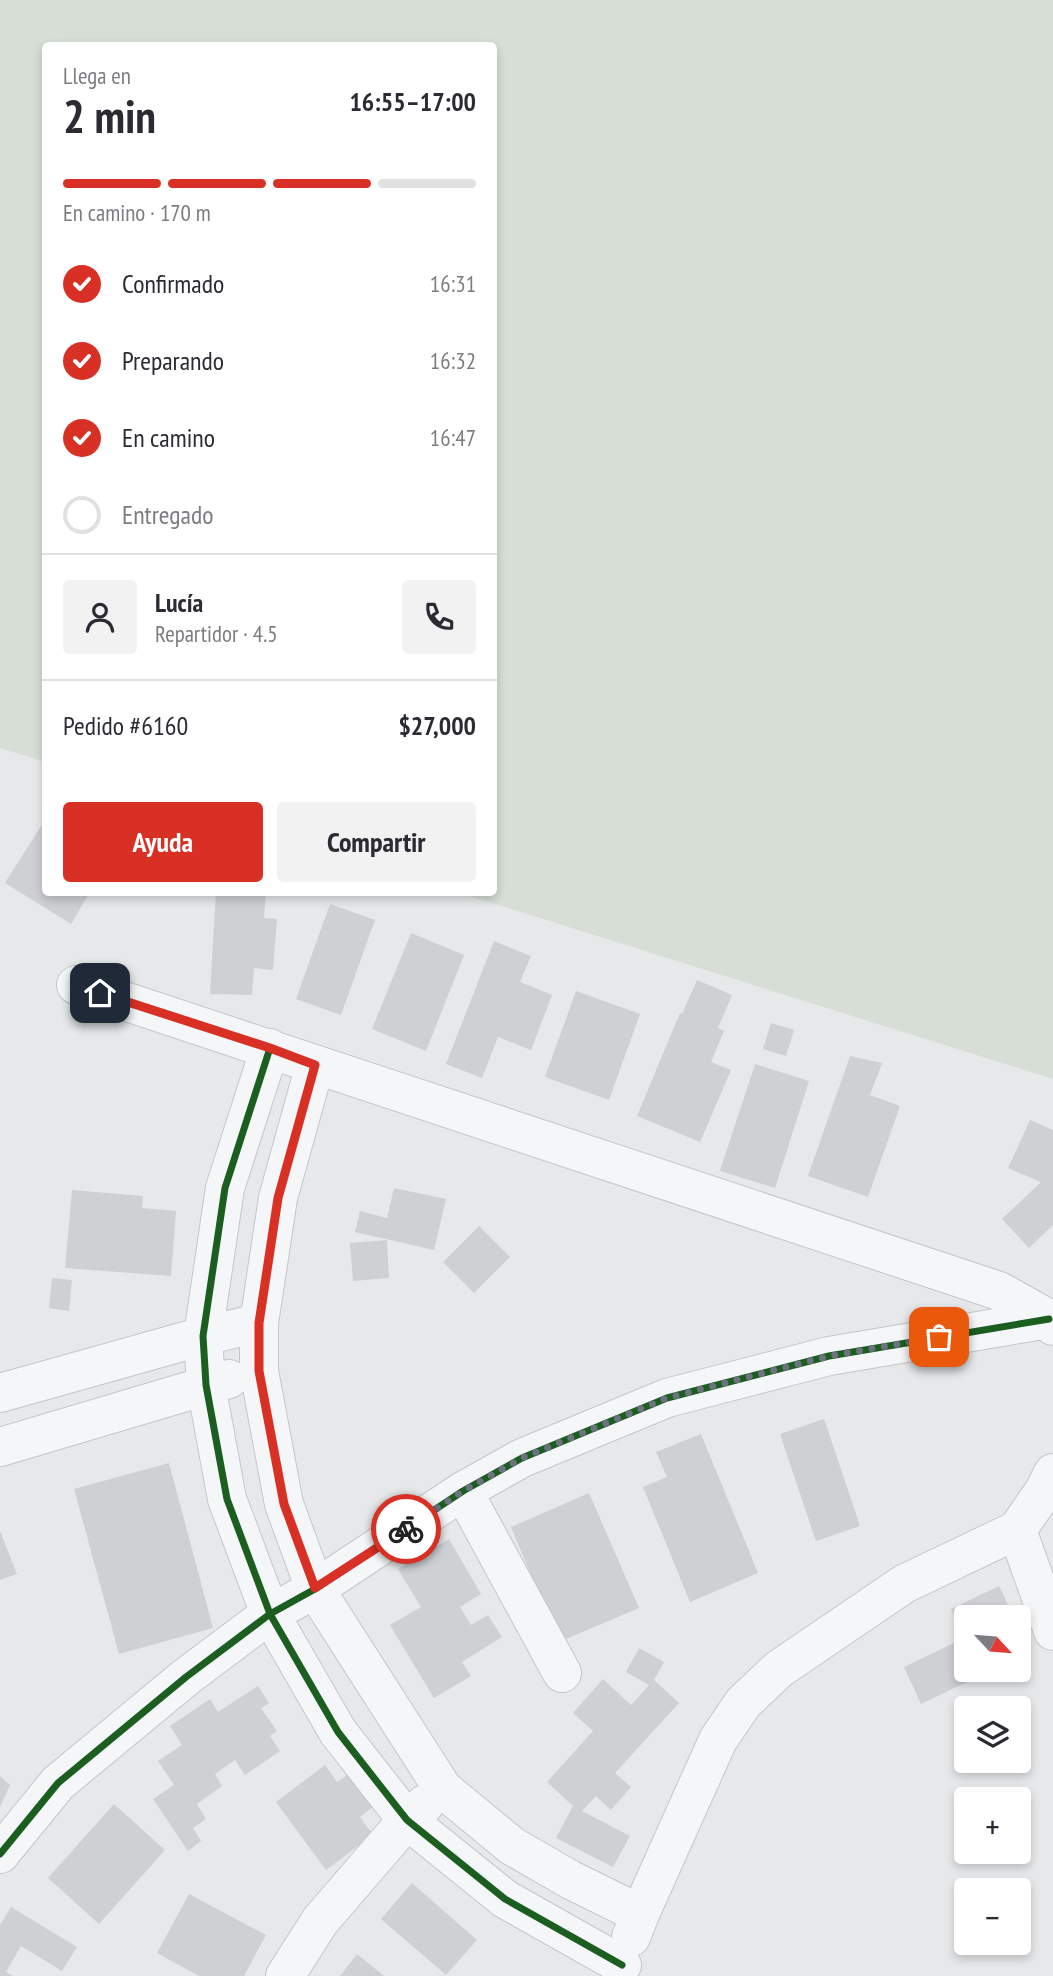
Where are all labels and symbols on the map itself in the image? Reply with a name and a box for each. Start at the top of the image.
pin [70,963,130,1023]
pin [909,1307,969,1367]
courier [371,1494,441,1564]
north arrow [954,1605,1031,1682]

